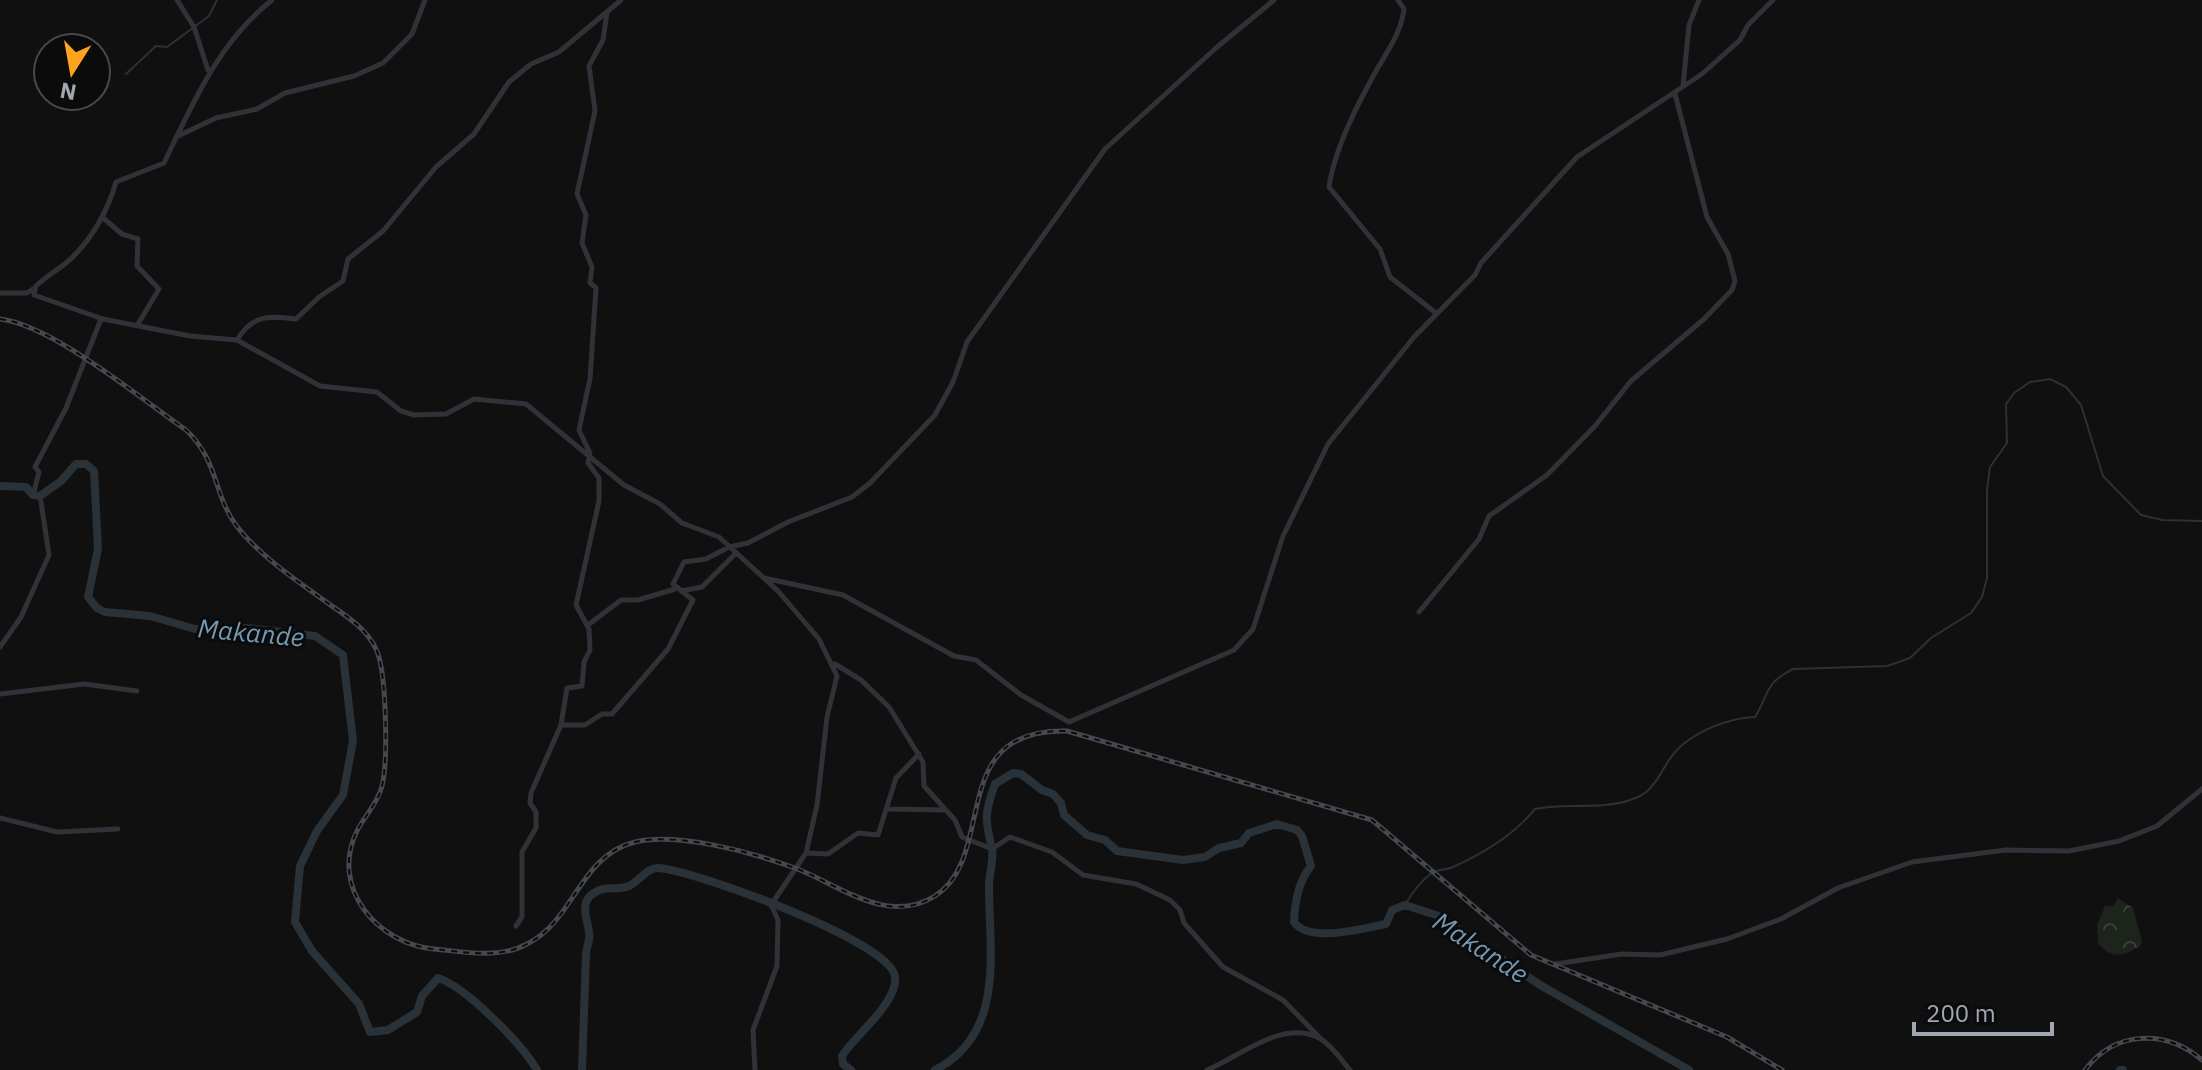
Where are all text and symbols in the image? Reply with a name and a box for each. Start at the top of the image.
north arrow [32,32,112,112]
text: N [57,76,79,108]
water label: Makande [196,610,306,654]
water label: Makande [1427,904,1535,990]
scale bar [1914,986,2052,1036]
text: 200 m [1926,997,1996,1029]

